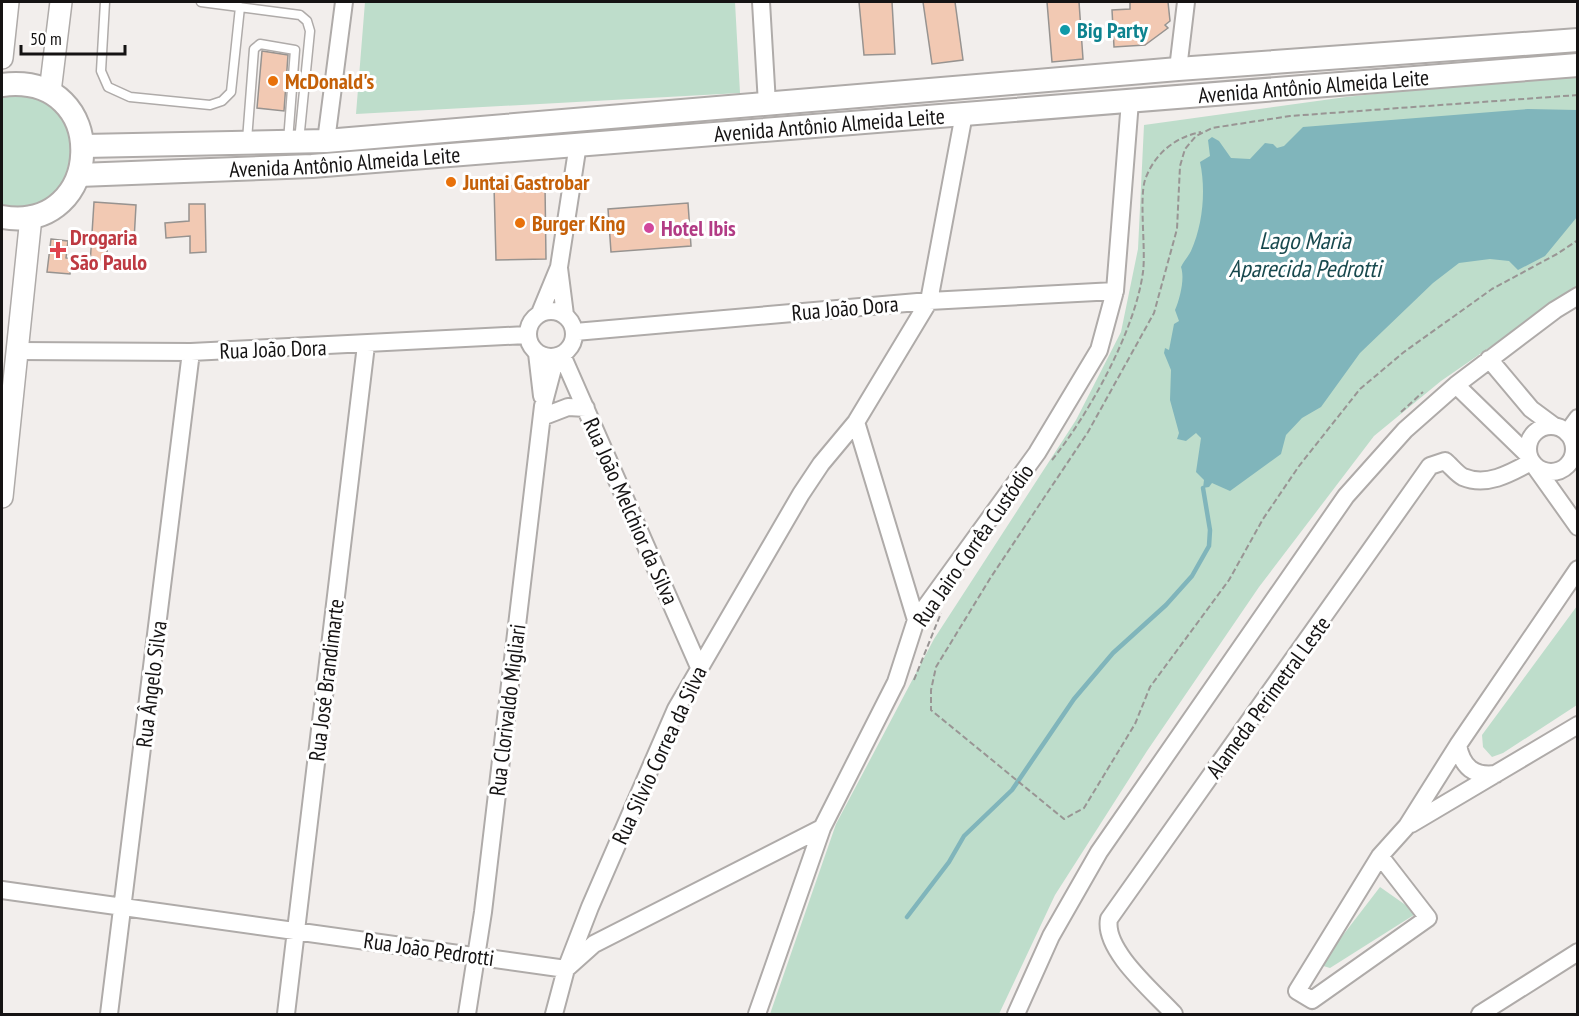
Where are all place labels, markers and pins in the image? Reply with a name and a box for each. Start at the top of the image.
place label: Big Party [1077,16,1149,44]
marker: Big Party [1058,23,1072,37]
place label: McDonald's [285,67,374,95]
marker: McDonald's [266,74,280,88]
place label: Juntai Gastrobar [462,168,590,196]
marker: Juntai Gastrobar [444,175,458,189]
place label: Burger King [532,209,625,237]
place label: Hotel Ibis [661,214,736,242]
marker: Burger King [513,216,527,230]
marker: Hotel Ibis [642,221,656,235]
place label: Drogaria São Paulo [70,223,147,276]
marker: Drogaria São Paulo [51,243,65,257]

